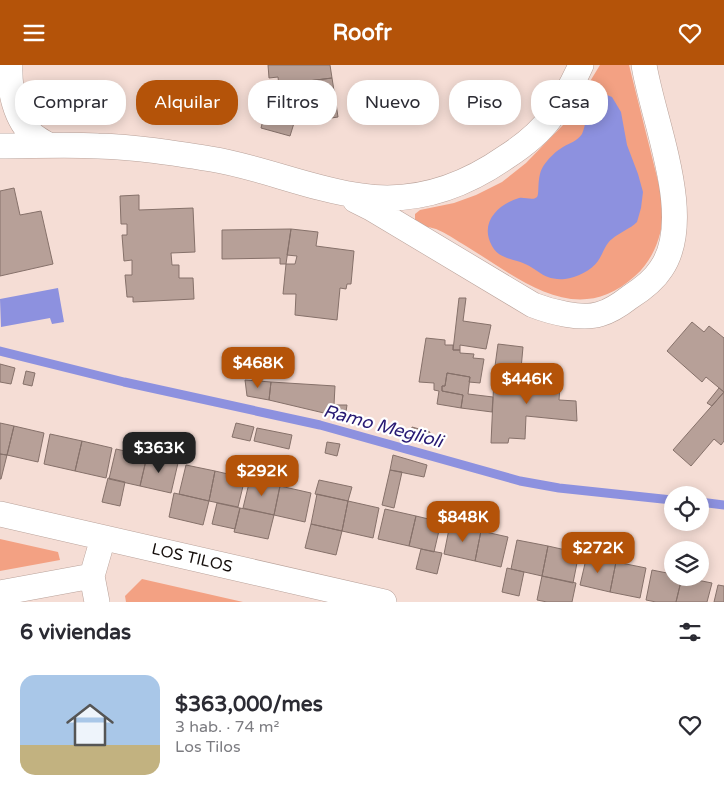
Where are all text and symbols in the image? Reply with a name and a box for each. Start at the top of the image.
icon: menu [20,19,48,47]
icon: heart [676,19,704,47]
text: Roofr [332,20,392,46]
chip: Comprar [15,80,126,125]
chip: Alquilar [136,80,238,125]
chip: Filtros [248,80,337,125]
chip: Nuevo [347,80,439,125]
chip: Piso [449,80,521,125]
chip: Casa [531,80,608,125]
pin: $468K [223,347,293,389]
text: $468K [233,353,283,373]
pin: $446K [492,363,562,405]
text: $446K [502,369,552,389]
water label: Ramo Meglioli [321,400,448,453]
pin: $363K [124,431,194,474]
text: $363K [134,438,184,458]
pin: $292K [227,455,297,497]
text: $292K [237,461,287,481]
map controls [664,486,709,586]
button: locate [664,486,709,531]
pin: $848K [428,501,498,543]
text: $848K [438,507,488,527]
pin: $272K [563,531,633,574]
text: $272K [573,538,623,558]
street label: LOS TILOS [150,539,235,577]
button: layers [664,541,709,586]
icon: filters [676,618,704,646]
text: 6 viviendas [20,620,131,645]
text: $363,000/mes [175,692,323,717]
icon: home [60,695,120,755]
icon: heart [676,711,704,739]
text: 3 hab. · 74 m² [175,717,279,737]
text: Los Tilos [175,737,241,757]

